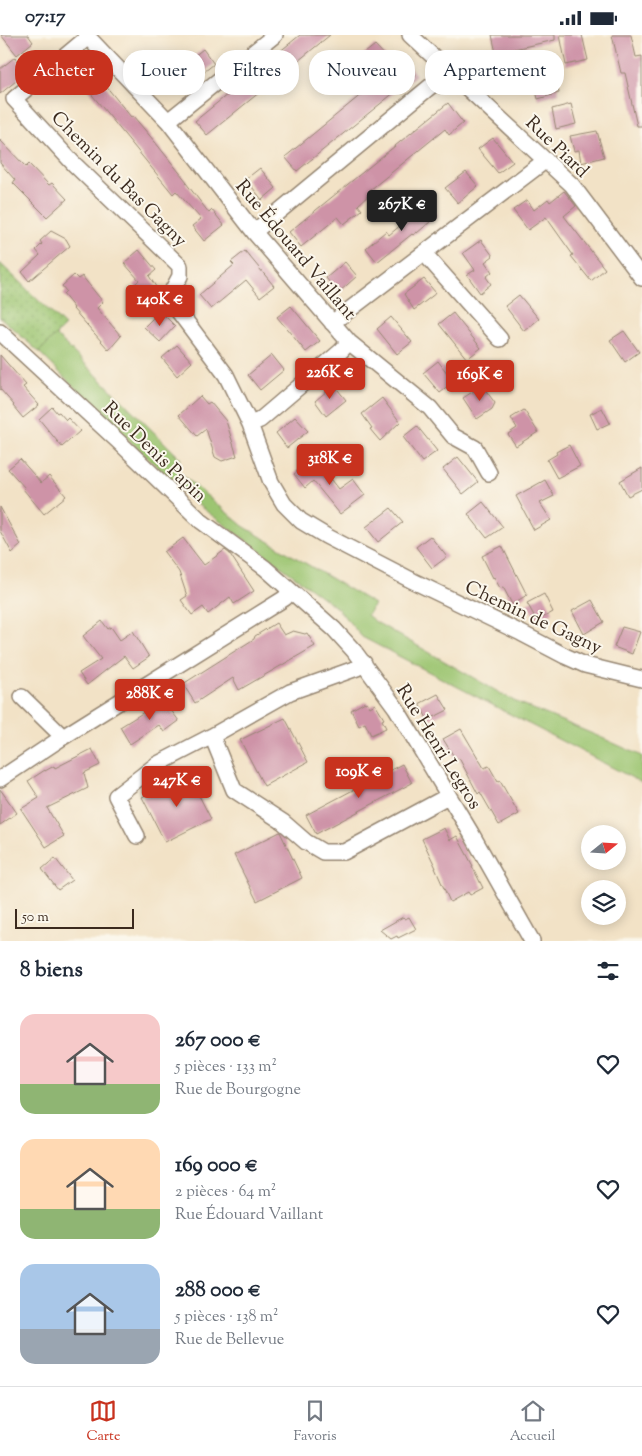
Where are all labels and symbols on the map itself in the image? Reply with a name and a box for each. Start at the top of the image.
street label: Chemin du Bas Gagny [44,106,193,254]
street label: Rue Piard [518,111,594,185]
street label: Rue Édouard Vaillant [228,175,362,327]
pin: 267K € [361,189,443,232]
pin: 140K € [119,285,201,327]
pin: 226K € [289,357,371,400]
pin: 169K € [439,359,521,402]
street label: Rue Denis Papin [96,396,212,509]
pin: 318K € [289,443,371,486]
street label: Chemin de Gagny [460,575,606,662]
pin: 288K € [109,679,191,721]
street label: Rue Henri Legros [389,680,487,815]
pin: 109K € [318,757,400,799]
pin: 247K € [136,765,218,808]
north arrow [581,825,626,870]
scale bar [15,906,134,929]

